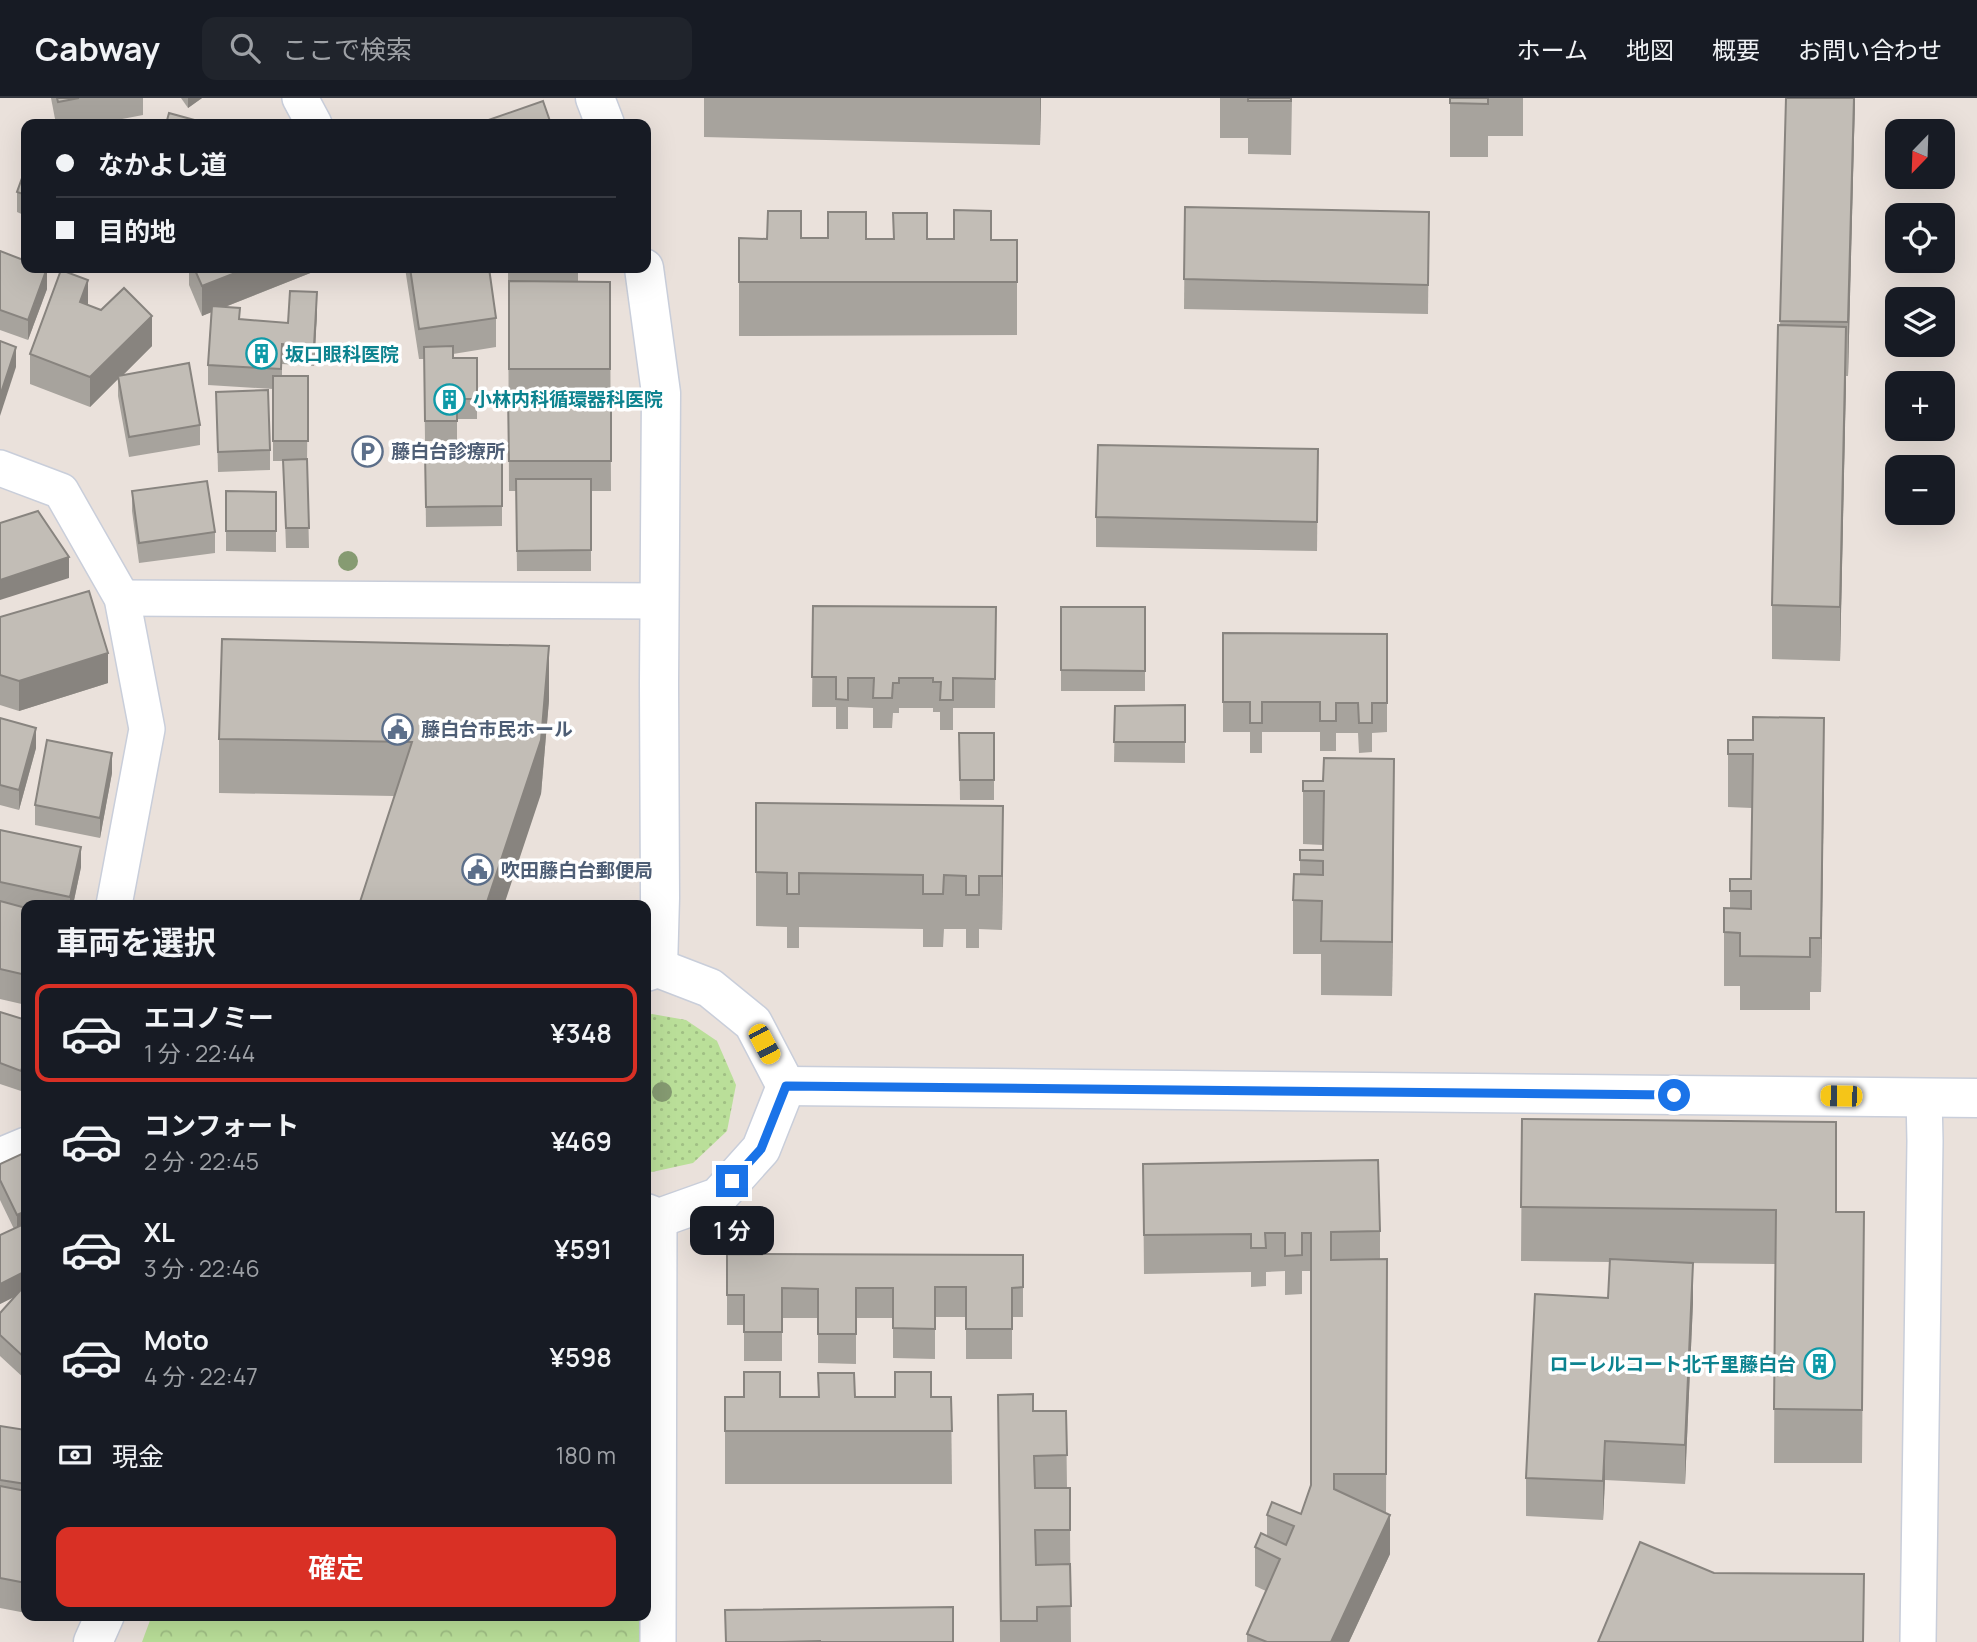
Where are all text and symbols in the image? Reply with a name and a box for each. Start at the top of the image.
search box [202,17,692,80]
text: Cabway [35,26,160,71]
icon: search [226,29,264,67]
text: ここで検索 [282,31,412,67]
text: ホーム [1517,33,1588,66]
text: 地図 [1626,33,1674,66]
text: 概要 [1712,33,1760,66]
text: お問い合わせ [1798,33,1942,66]
north arrow [1885,119,1955,189]
map controls [1885,119,1955,525]
text: なかよし道 [98,146,227,182]
button: locate [1885,203,1955,273]
text: 目的地 [98,213,176,249]
button: layers [1885,287,1955,357]
building icon: 坂口眼科医院 [245,337,279,371]
place label: 坂口眼科医院 [285,341,399,367]
button: + [1885,371,1955,441]
building icon: 小林内科循環器科医院 [433,382,467,416]
place label: 小林内科循環器科医院 [473,386,663,412]
parking icon: 藤白台診療所 [351,434,385,468]
place label: 藤白台診療所 [391,438,505,464]
button: − [1885,455,1955,525]
public building icon: 藤白台市民ホール [381,712,415,746]
place label: 藤白台市民ホール [421,716,573,742]
public building icon: 吹田藤白台郵便局 [461,853,495,887]
place label: 吹田藤白台郵便局 [501,857,653,883]
text: 車両を選択 [56,920,216,964]
text: エコノミー [144,999,274,1035]
icon: car [60,1002,123,1065]
text: ¥348 [550,1015,612,1051]
car [745,1021,784,1067]
text: 1 分 · 22:44 [144,1037,255,1069]
route start [1658,1079,1690,1111]
car [1820,1085,1863,1107]
text: コンフォート [144,1107,299,1143]
icon: car [60,1110,123,1173]
text: ¥469 [551,1123,612,1159]
text: 2 分 · 22:45 [144,1145,259,1177]
route end [716,1165,748,1197]
callout: 1 分 [690,1206,774,1254]
text: XL [144,1214,175,1250]
text: 1 分 [713,1214,751,1246]
icon: car [60,1218,123,1281]
text: ¥591 [554,1231,612,1267]
text: 3 分 · 22:46 [144,1252,260,1284]
text: Moto [144,1322,209,1358]
icon: car [60,1326,123,1389]
text: ¥598 [550,1339,612,1375]
building icon: ローレルコート北千里藤白台 [1802,1347,1836,1381]
place label: ローレルコート北千里藤白台 [1549,1351,1796,1377]
text: 4 分 · 22:47 [144,1360,258,1392]
icon: cash [56,1436,94,1474]
text: 現金 [112,1438,164,1474]
text: 180 m [556,1439,616,1471]
button: 確定 [56,1527,616,1607]

